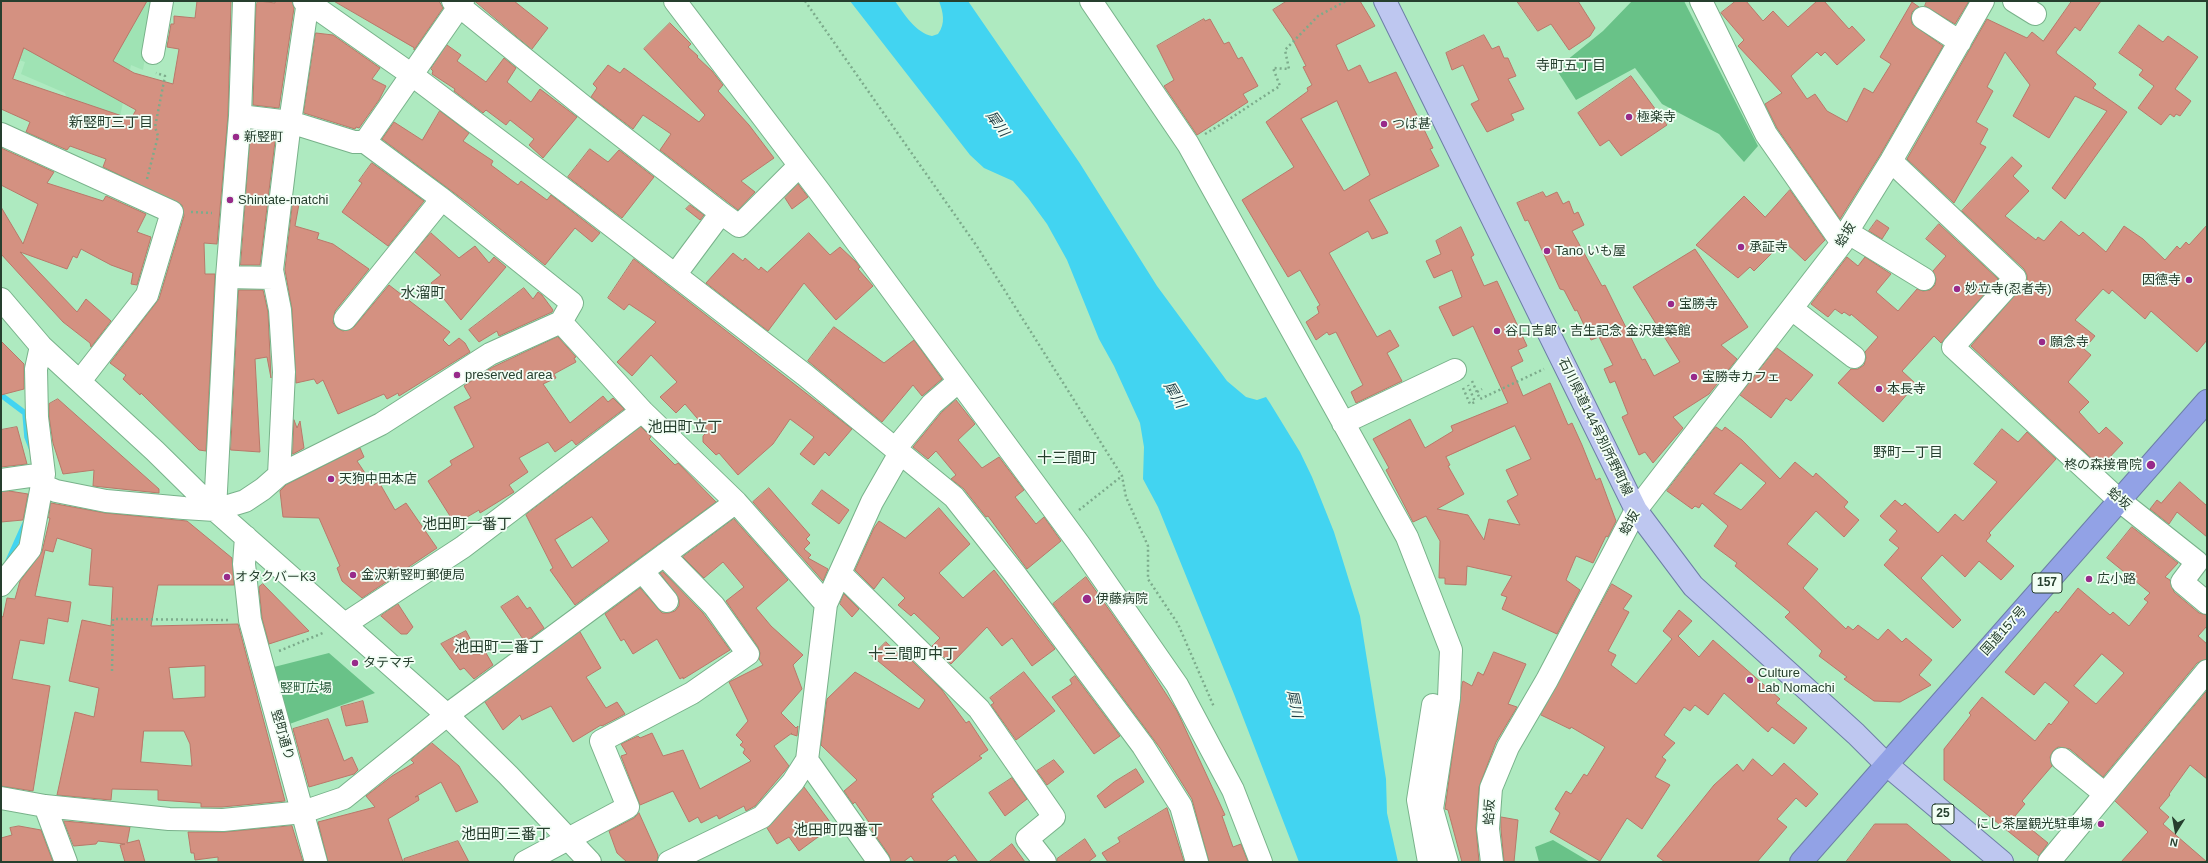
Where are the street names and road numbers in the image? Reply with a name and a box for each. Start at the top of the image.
street label: 蛤坂 [1833,220,1859,250]
street label: 石川県道144号別所野町線 [1555,355,1635,499]
street label: 蛤坂 [2104,485,2134,513]
street label: 蛤坂 [1617,508,1643,538]
road number: 157 [2032,573,2062,593]
street label: 国道157号 [1978,603,2030,659]
street label: 竪町通り [267,708,297,762]
street label: 蛤坂 [1482,799,1498,825]
road number: 25 [1932,804,1954,824]

